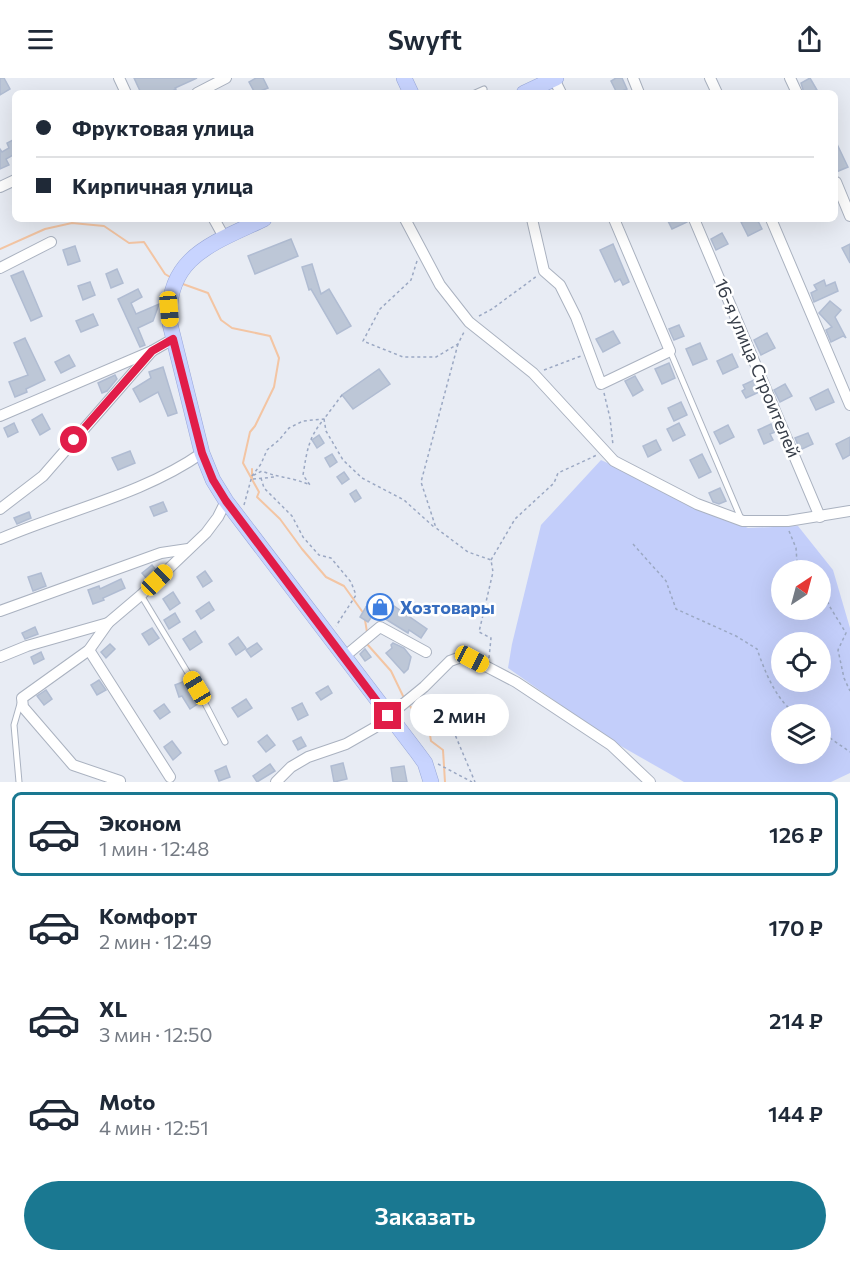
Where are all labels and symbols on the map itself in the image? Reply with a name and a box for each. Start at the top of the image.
street label: 16-я улица Строителей [710,275,806,461]
car [158,290,180,328]
route start [60,426,87,453]
north arrow [771,560,831,620]
car [138,561,176,599]
shop icon: Хозтовары [365,592,395,622]
place label: Хозтовары [400,596,495,618]
car [452,643,492,675]
car [180,668,214,708]
callout: 2 мин [409,695,508,737]
route end [374,702,401,729]

